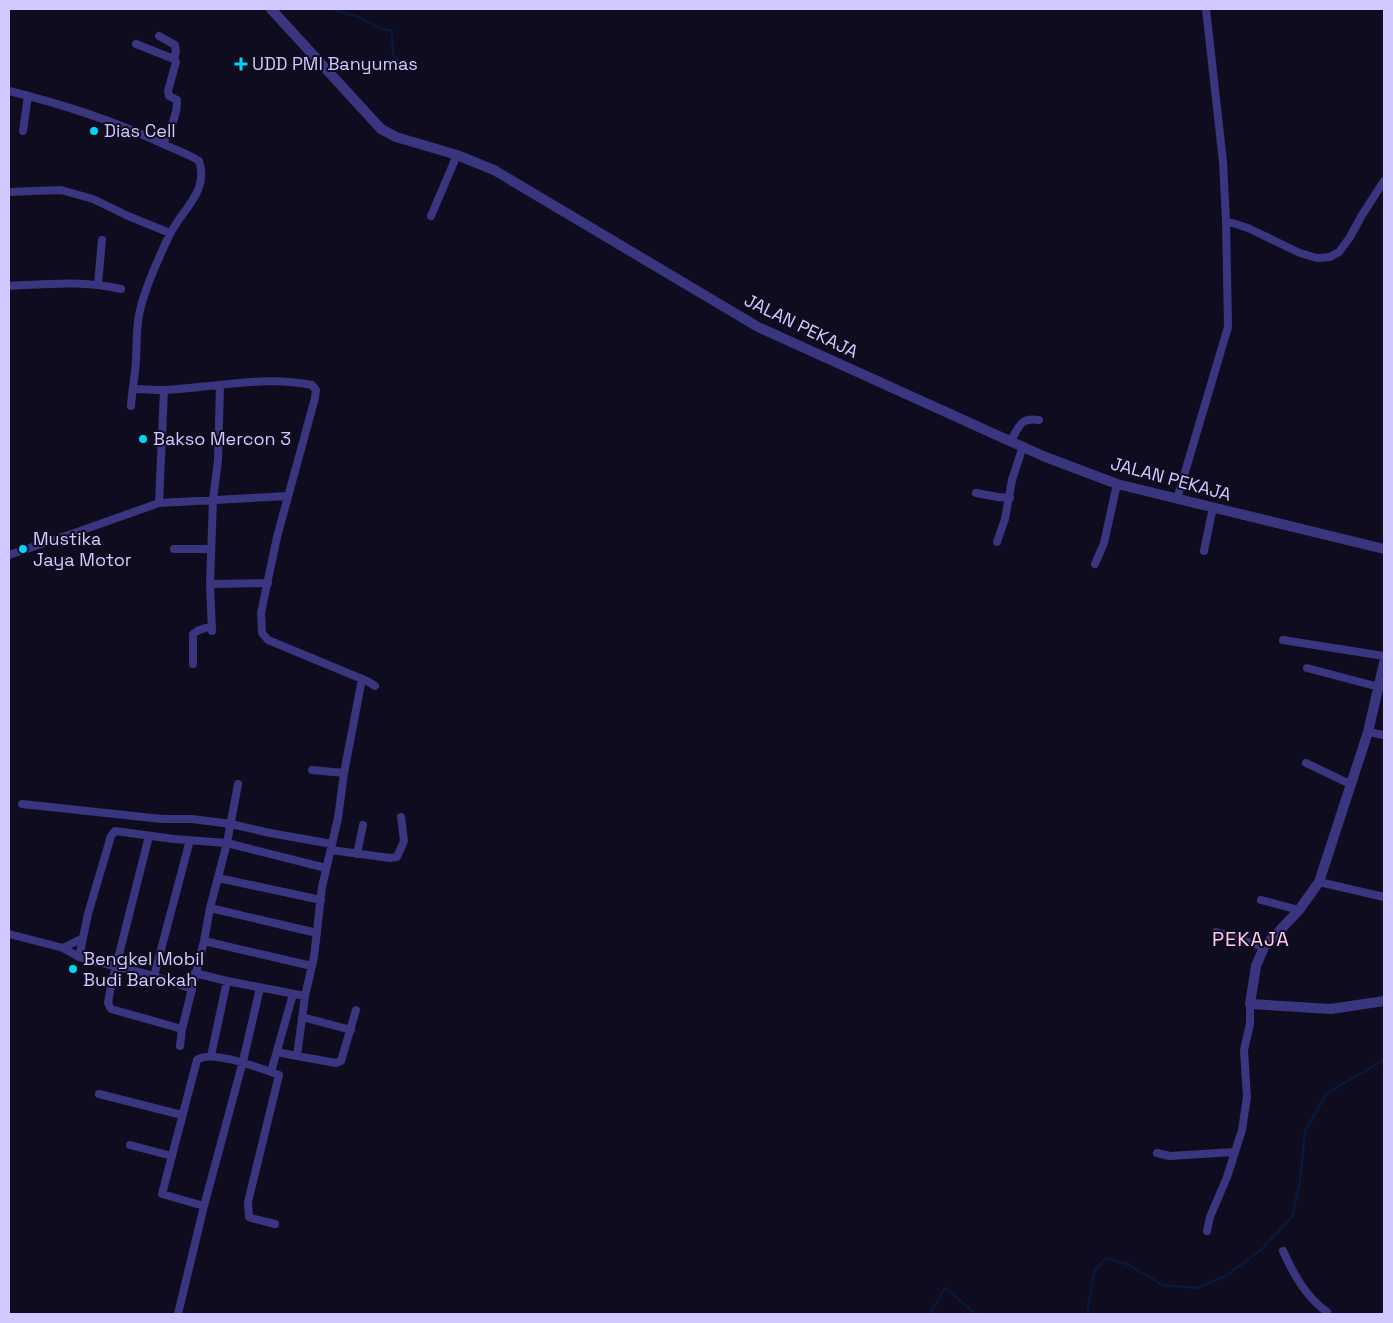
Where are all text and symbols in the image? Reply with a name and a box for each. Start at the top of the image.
place label: UDD PMI Banyumas [252,52,418,75]
marker: UDD PMI Banyumas [234,57,248,71]
place label: Dias Cell [104,119,176,142]
marker: Dias Cell [88,125,100,137]
street label: JALAN PEKAJA [740,288,862,363]
place label: Bakso Mercon 3 [153,427,291,450]
marker: Bakso Mercon 3 [137,433,149,445]
street label: JALAN PEKAJA [1108,451,1234,506]
place label: Mustika Jaya Motor [33,527,132,571]
marker: Mustika Jaya Motor [17,543,29,555]
district label: PEKAJA [1212,926,1290,952]
place label: Bengkel Mobil Budi Barokah [83,947,204,991]
marker: Bengkel Mobil Budi Barokah [67,963,79,975]

